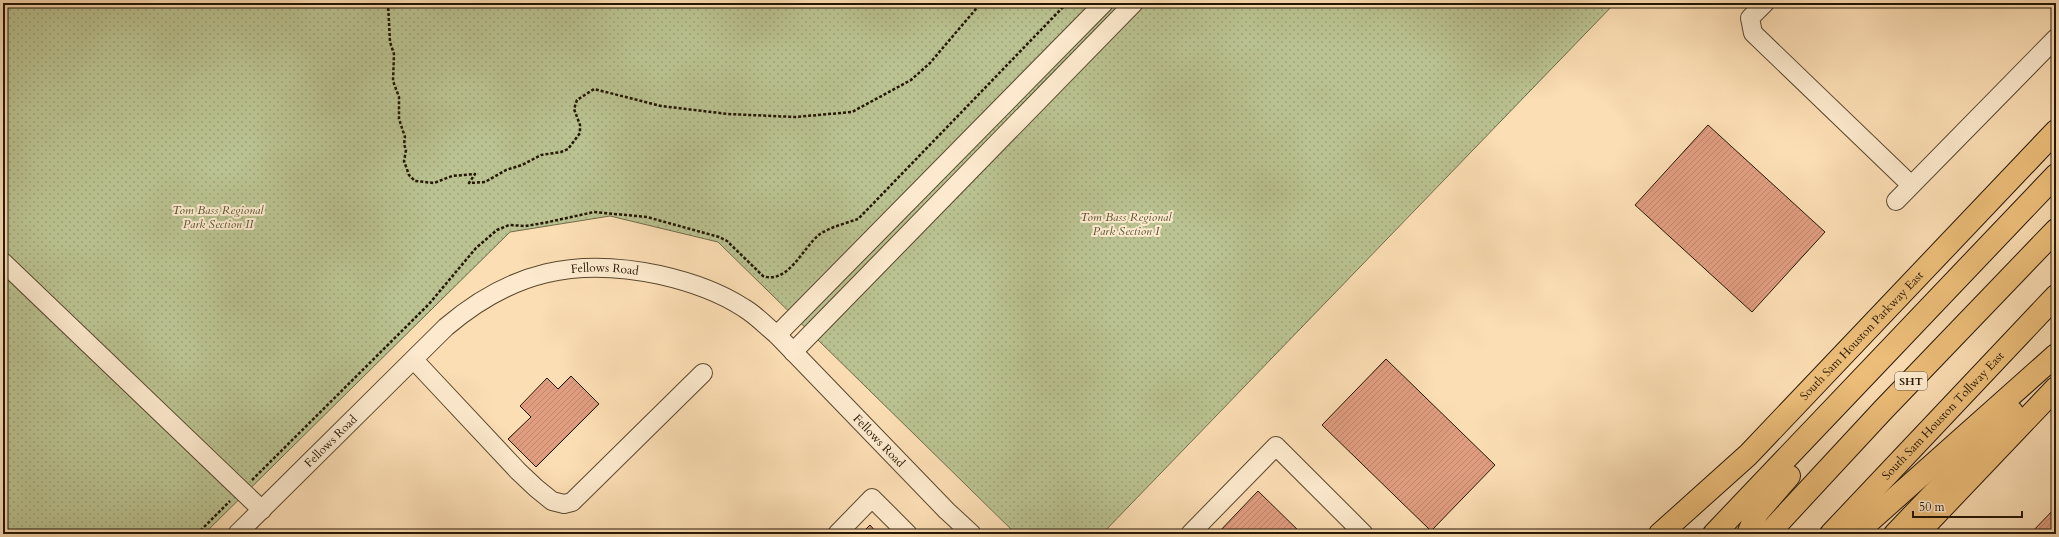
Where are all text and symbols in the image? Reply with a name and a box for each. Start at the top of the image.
park label: Tom Bass Regional Park Section II [172,202,264,232]
park label: Tom Bass Regional Park Section I [1080,209,1172,239]
street label: Fellows Road [570,260,640,279]
street label: South Sam Houston Parkway East [1796,267,1927,404]
street label: South Sam Houston Tollway East [1878,348,2008,483]
road number: SHT [1895,372,1927,390]
street label: Fellows Road [301,411,361,471]
street label: Fellows Road [850,411,909,471]
scale bar [1913,493,2022,519]
text: 50 m [1919,499,1946,515]

